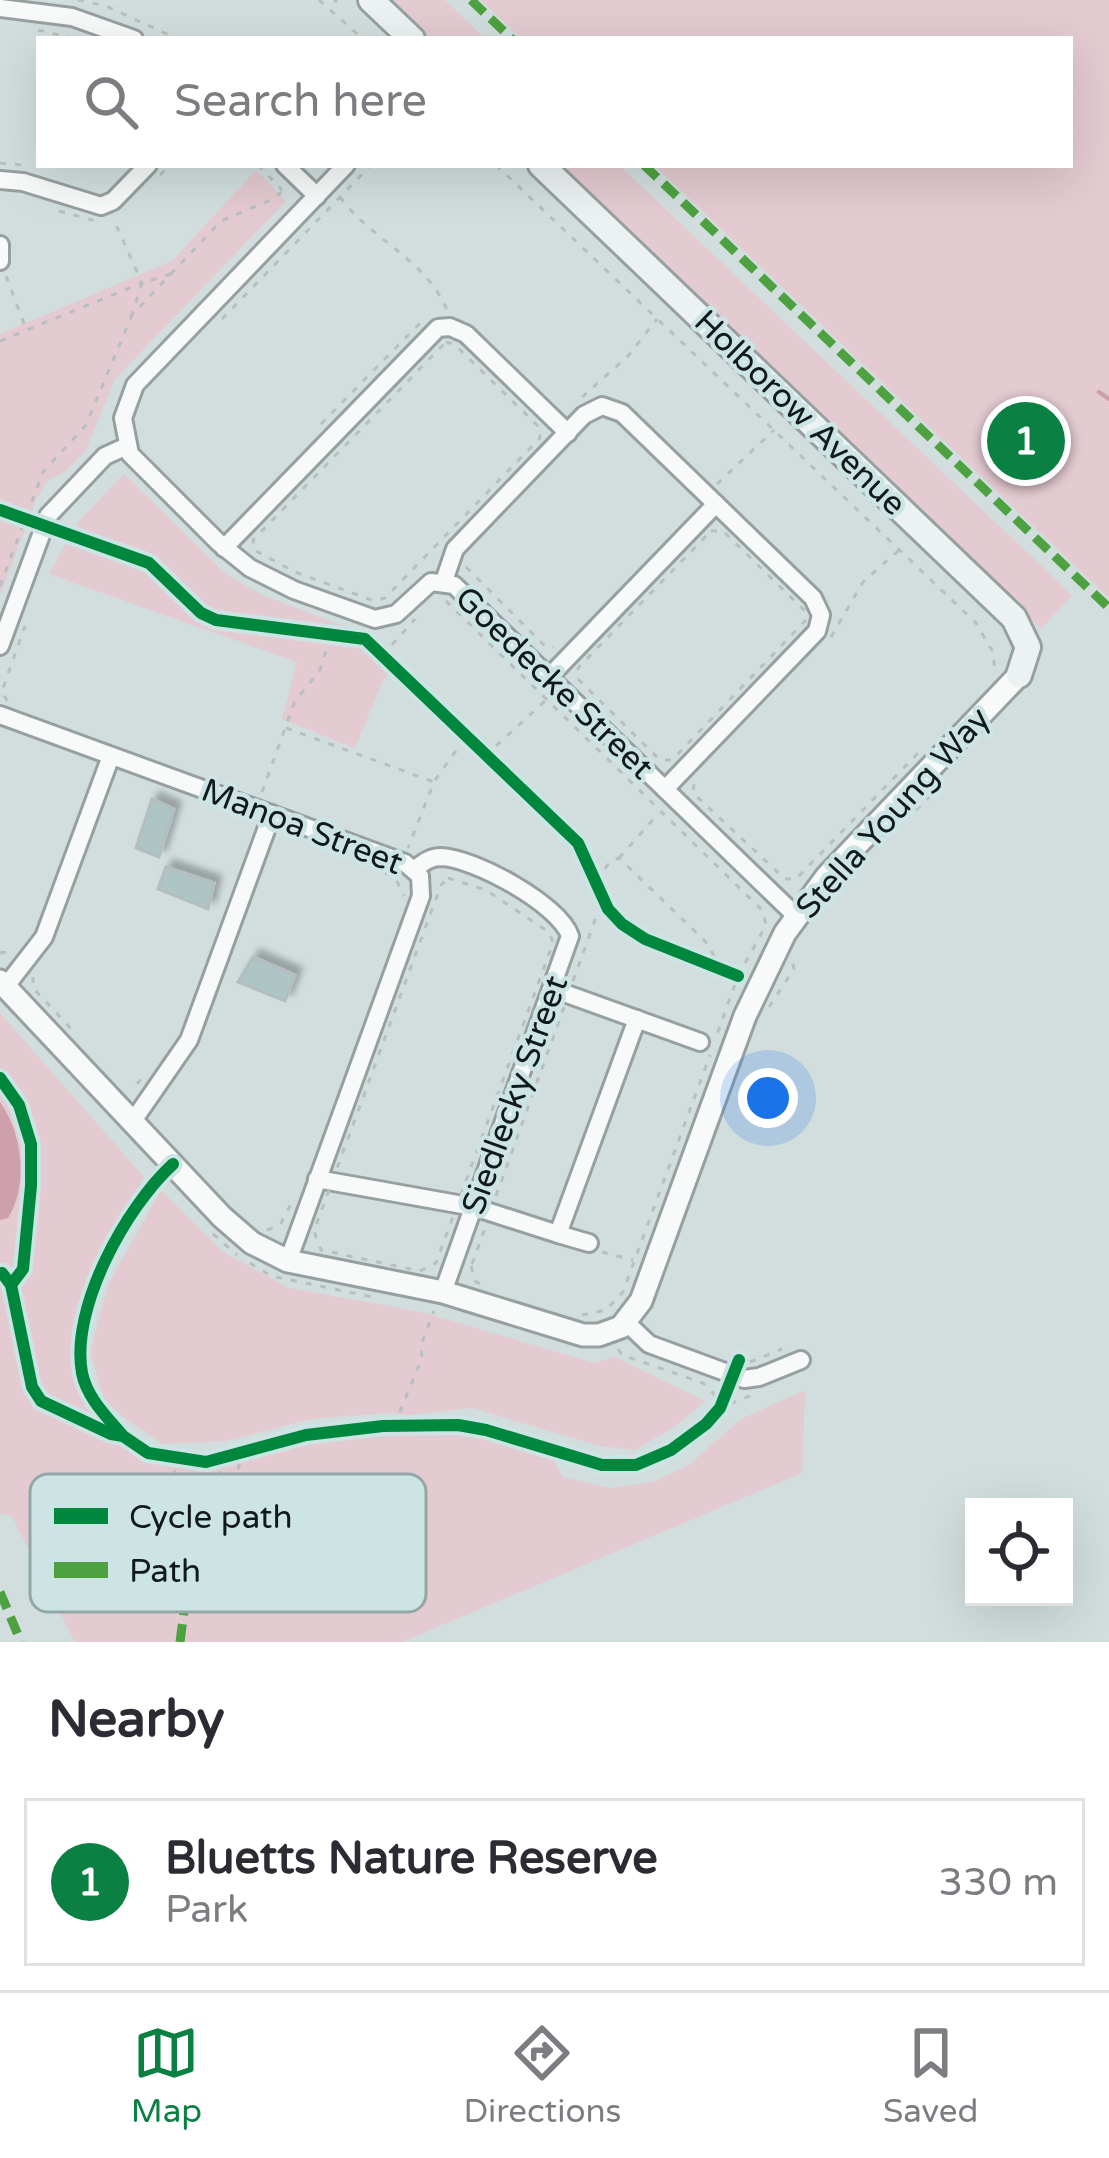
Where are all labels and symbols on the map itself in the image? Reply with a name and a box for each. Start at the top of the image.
street label: Holborow Avenue [686,302,914,524]
pin: 1 [987,396,1065,486]
street label: Goedecke Street [447,579,661,787]
street label: Stella Young Way [788,699,998,927]
street label: Manoa Street [196,771,408,883]
street label: Siedlecky Street [454,970,576,1220]
your location [738,1068,798,1128]
legend [30,1474,426,1612]
text: Cycle path [129,1498,293,1537]
text: Path [129,1552,201,1591]

